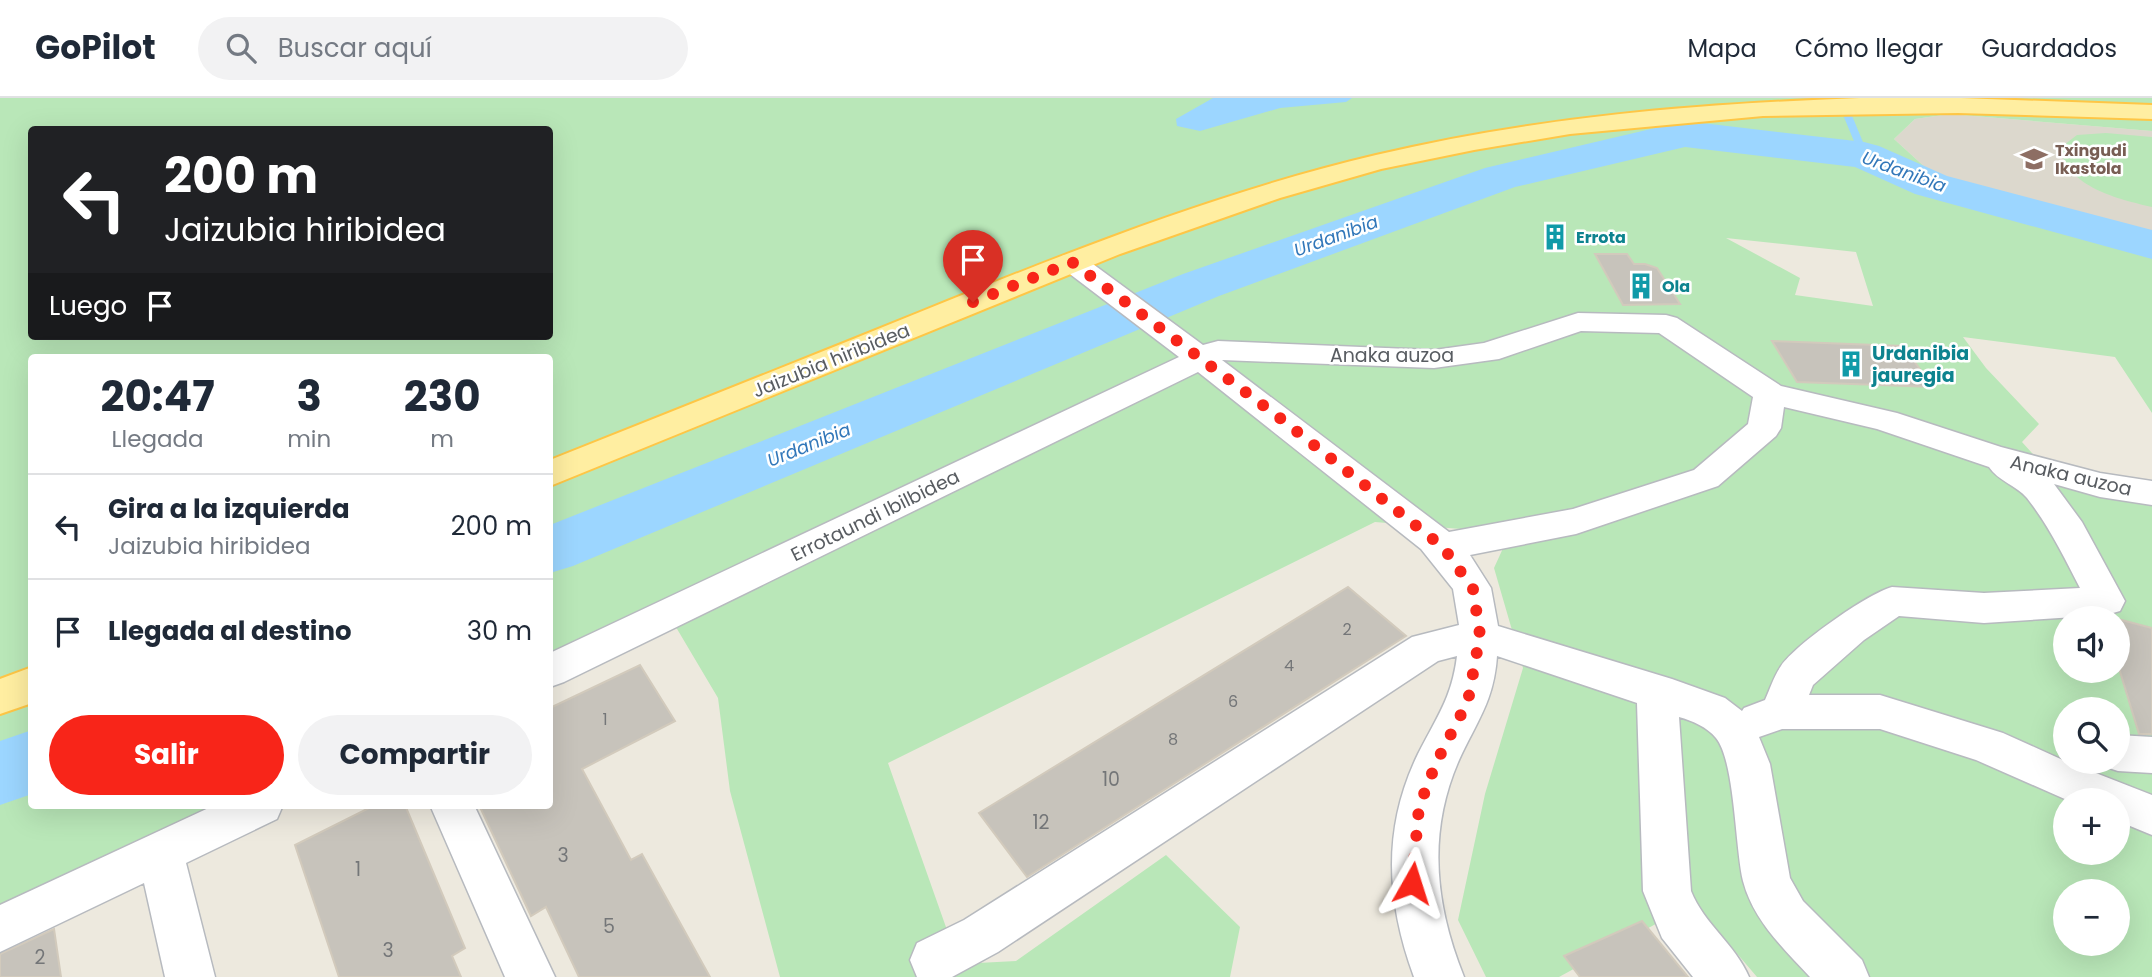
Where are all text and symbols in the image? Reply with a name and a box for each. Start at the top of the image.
search box [198,17,688,80]
text: GoPilot [35,24,156,71]
icon: search [222,29,260,67]
text: Buscar aquí [278,30,432,66]
text: Mapa [1687,32,1757,65]
text: Cómo llegar [1795,32,1943,65]
text: Guardados [1981,32,2117,65]
place label: Txingudi Ikastola [2055,139,2127,180]
text: 200 m [164,142,318,210]
school or university icon: Txingudi Ikastola [2019,144,2049,174]
water label: Urdanibia [1859,145,1950,198]
icon: left [49,154,140,245]
text: Jaizubia hiribidea [164,207,446,252]
water label: Urdanibia [1290,209,1381,262]
building icon: Errota [1540,222,1570,252]
place label: Errota [1576,226,1626,249]
pin [943,230,1003,302]
icon: arrive [954,241,992,279]
building icon: Ola [1626,271,1656,301]
place label: Ola [1662,275,1690,298]
icon: arrive [141,287,179,325]
text: Luego [49,288,127,324]
street label: Jaizubia hiribidea [749,317,914,404]
place label: Urdanibia jauregia [1871,340,1969,389]
street label: Anaka auzoa [1330,342,1454,369]
building icon: Urdanibia jauregia [1836,349,1866,379]
text: 20:47 [100,367,215,426]
text: 3 [297,367,322,426]
text: 230 [404,367,481,426]
water label: Urdanibia [763,416,854,473]
text: Llegada [112,423,204,455]
text: min [287,423,331,455]
text: m [430,423,454,455]
street label: Anaka auzoa [2007,448,2134,503]
street label: Errotaundi Ibilbidea [786,463,964,568]
text: Gira a la izquierda [108,491,350,527]
icon: left [49,508,87,546]
text: 200 m [451,508,532,544]
text: Jaizubia hiribidea [108,530,311,562]
map controls [2053,606,2130,956]
button: sound [2053,606,2130,683]
icon: arrive [49,613,87,651]
text: Llegada al destino [108,613,352,649]
text: 30 m [467,613,532,649]
house number: 2 [1342,618,1352,641]
house number: 4 [1284,654,1294,677]
house number: 6 [1228,690,1238,713]
button: search [2053,697,2130,774]
house number: 1 [602,708,608,731]
button: Salir [49,715,284,795]
button: Compartir [298,715,532,795]
house number: 8 [1168,728,1178,751]
house number: 10 [1102,766,1120,793]
button: + [2053,788,2130,865]
house number: 12 [1032,809,1050,836]
house number: 3 [557,842,569,869]
position arrow [1375,846,1449,920]
house number: 1 [355,856,361,883]
button: − [2053,879,2130,956]
house number: 5 [603,913,615,940]
house number: 3 [382,937,394,964]
house number: 2 [35,944,46,971]

